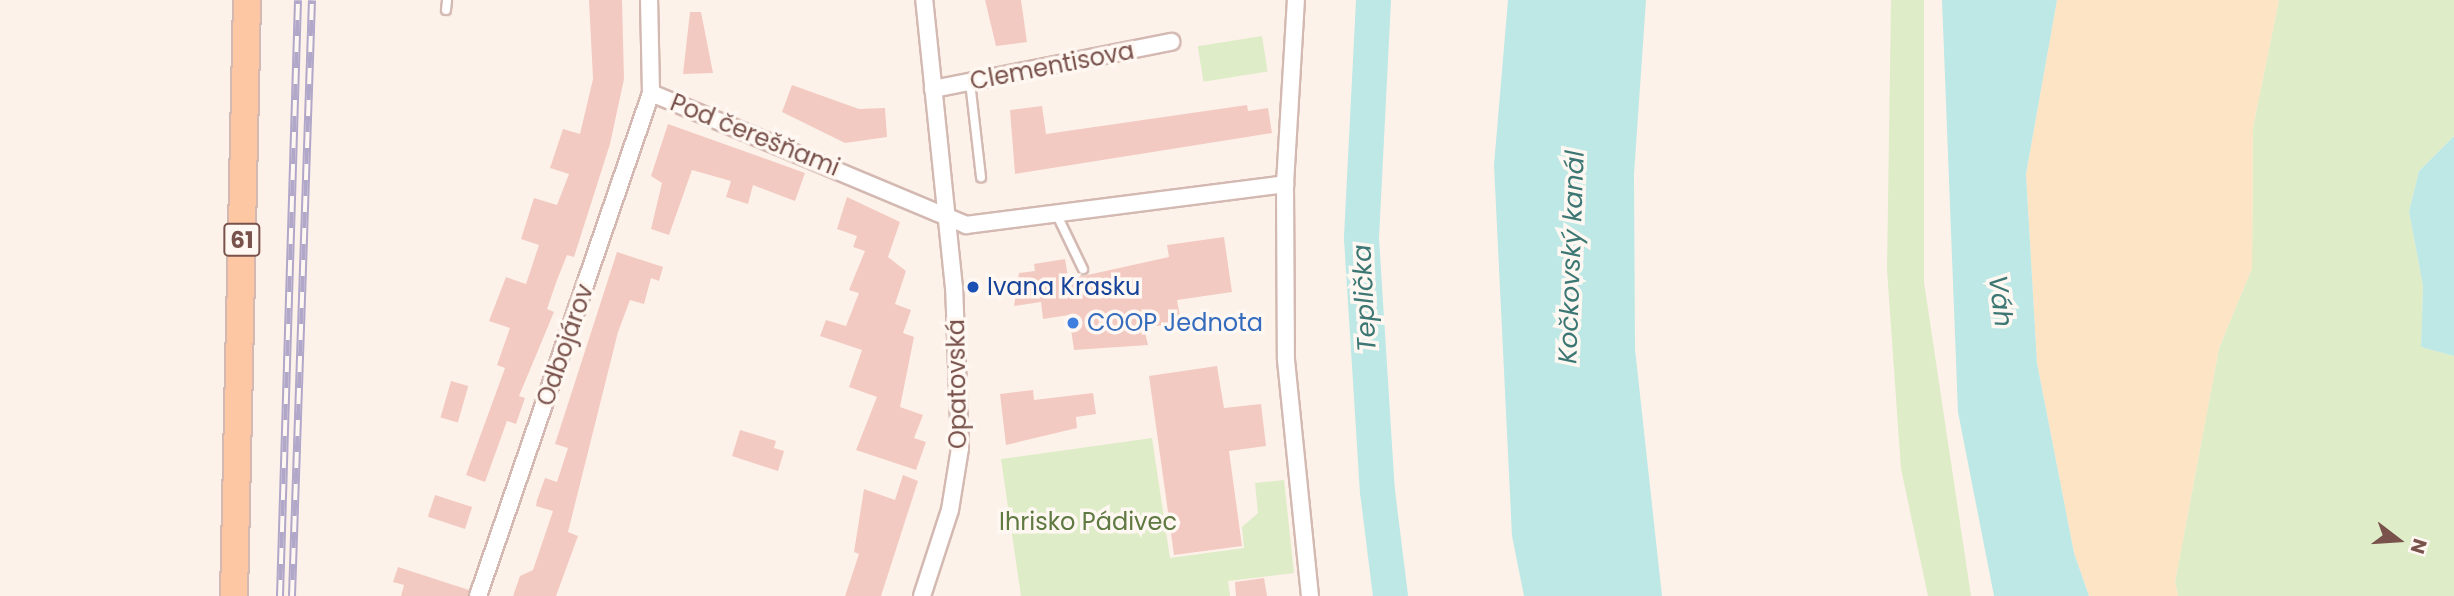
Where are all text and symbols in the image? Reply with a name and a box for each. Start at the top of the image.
street label: Clementisova [968,36,1136,96]
street label: Pod čerešňami [666,88,844,182]
water label: Kočkovský kanál [1553,150,1591,364]
road number: 61 [223,220,261,260]
water label: Teplička [1347,244,1383,352]
place label: Ivana Krasku [987,273,1140,301]
water label: Váh [1981,273,2019,329]
marker: Ivana Krasku [965,279,981,295]
street label: Odbojárov [531,280,599,410]
place label: COOP Jednota [1087,309,1263,337]
marker: COOP Jednota [1065,315,1081,331]
street label: Opatovská [941,319,973,449]
north arrow [2363,505,2433,575]
park label: Ihrisko Pádivec [999,508,1177,536]
text: N [2404,535,2434,557]

